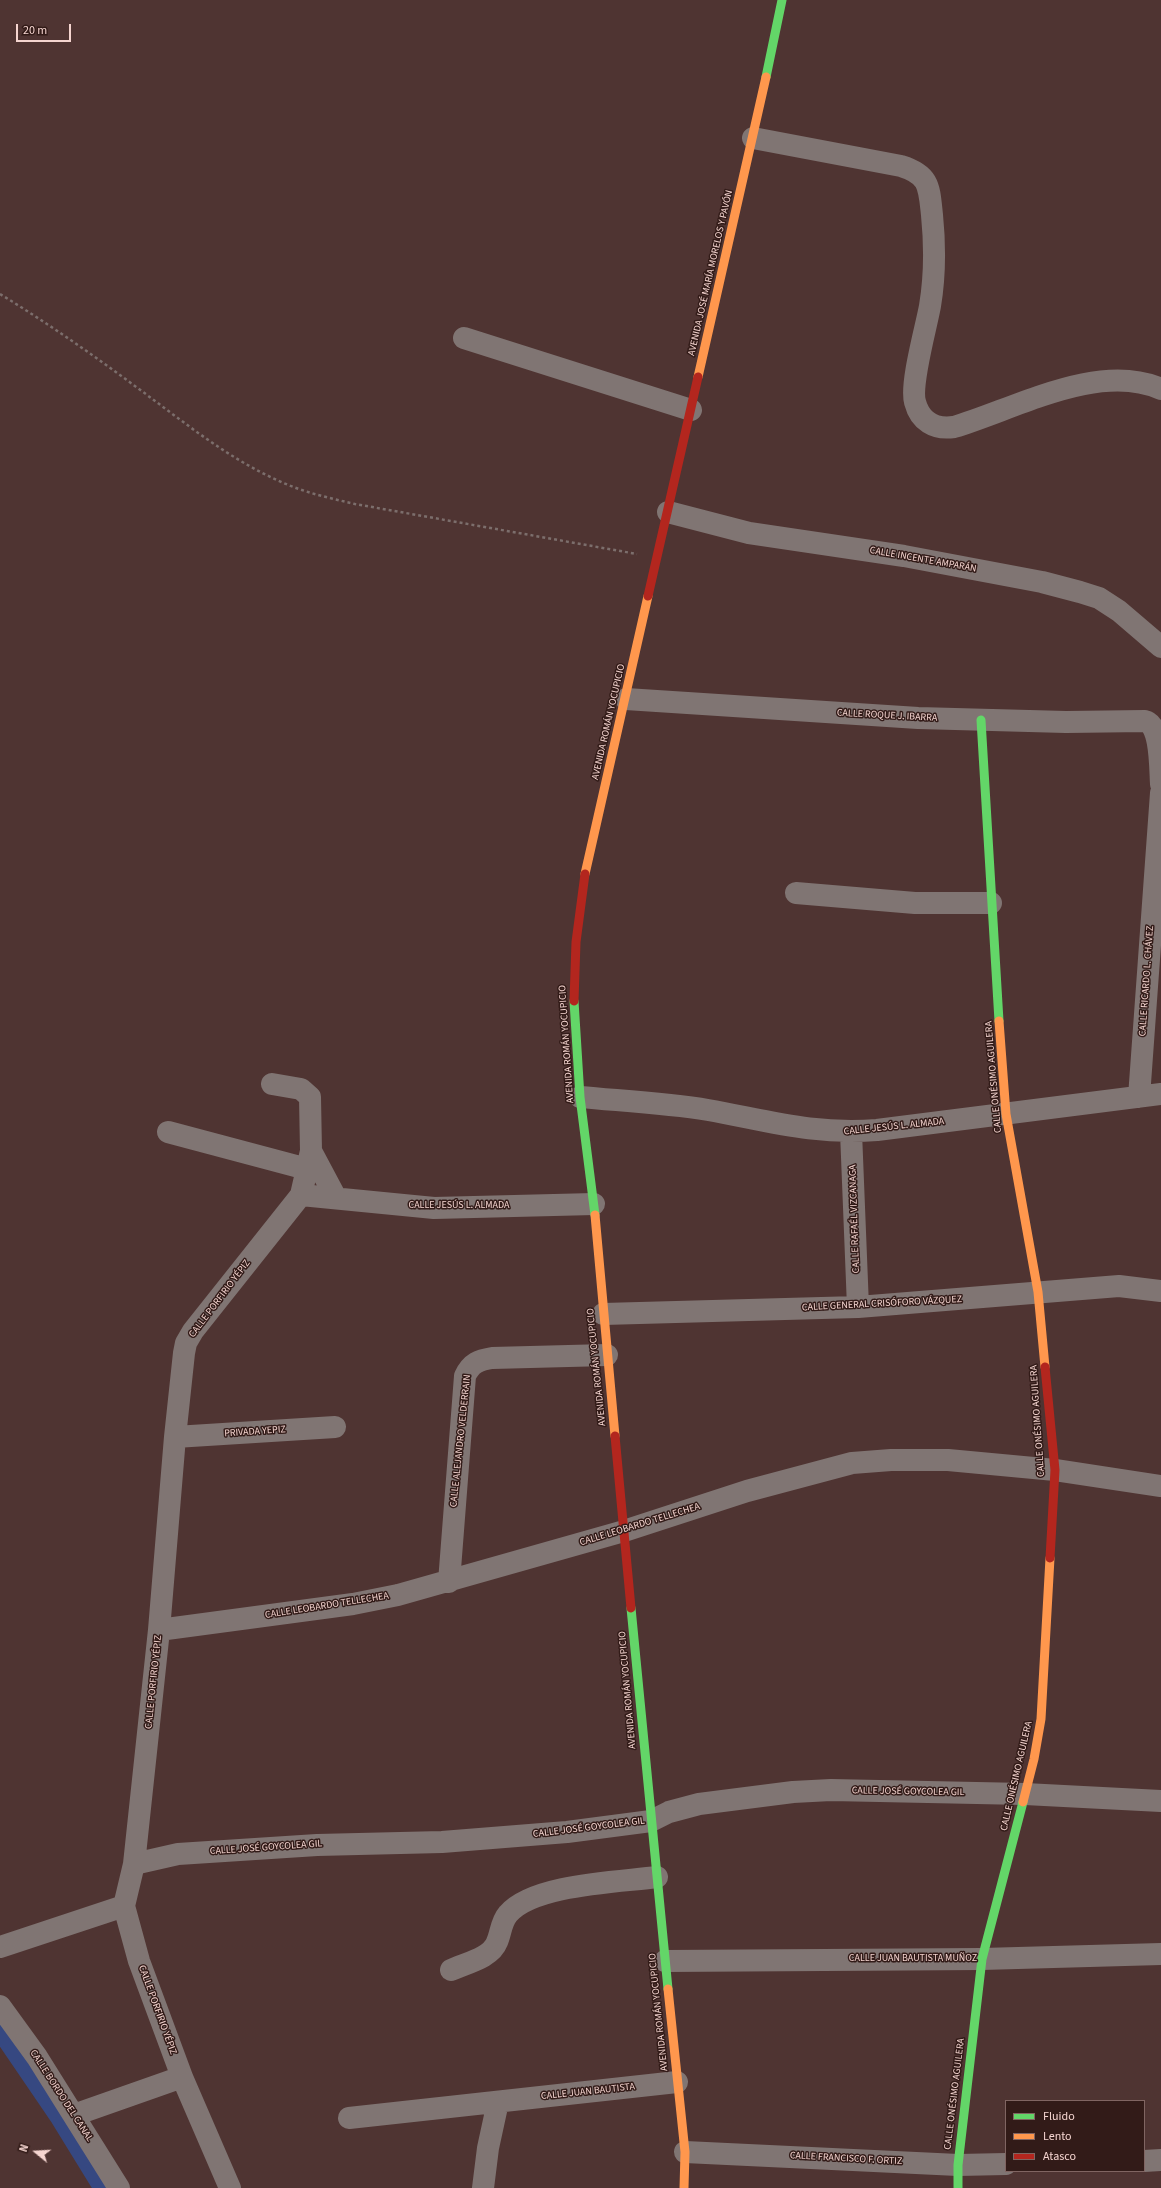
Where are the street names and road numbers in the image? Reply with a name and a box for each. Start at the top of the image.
street label: AVENIDA JOSÉ MARÍA MORELOS Y PAVÓN [686,189,736,357]
street label: CALLE INCENTE AMPARÁN [869,545,977,575]
street label: AVENIDA ROMÁN YOCUPICIO [590,663,628,781]
street label: CALLE ROQUE J. IBARRA [836,707,938,725]
street label: CALLE RICARDO L. CHÁVEZ [1137,925,1157,1037]
street label: AVENIDA ROMÁN YOCUPICIO [557,985,577,1103]
street label: CALLE ONÉSIMO AGUILERA [983,1021,1005,1133]
street label: CALLE JESÚS L. ALMADA [843,1116,945,1138]
street label: CALLE RAFAÉL VIZCANAGA [847,1164,863,1274]
street label: CALLE JESÚS L. ALMADA [408,1200,510,1212]
street label: CALLE PORFIRIO YÉPIZ [187,1258,253,1340]
street label: CALLE GENERAL CRISÓFORO VÁZQUEZ [802,1294,962,1314]
street label: AVENIDA ROMÁN YOCUPICIO [585,1308,609,1426]
street label: CALLE ONÉSIMO AGUILERA [1028,1365,1048,1477]
street label: CALLE ALEJANDRO VELDERRAIN [448,1374,474,1508]
street label: PRIVADA YEPIZ [224,1424,286,1440]
street label: CALLE LEOBARDO TELLECHEA [578,1501,702,1549]
street label: CALLE LEOBARDO TELLECHEA [264,1590,390,1622]
street label: AVENIDA ROMÁN YOCUPICIO [617,1631,639,1749]
street label: CALLE PORFIRIO YÉPIZ [143,1634,165,1730]
street label: CALLE ONÉSIMO AGUILERA [999,1720,1035,1832]
street label: CALLE JOSÉ GOYCOLEA GIL [852,1785,964,1799]
street label: CALLE JOSÉ GOYCOLEA GIL [532,1815,646,1841]
street label: CALLE JOSÉ GOYCOLEA GIL [209,1838,323,1858]
street label: AVENIDA ROMÁN YOCUPICIO [647,1953,671,2071]
street label: CALLE JUAN BAUTISTA MUÑOZ [849,1953,977,1965]
street label: CALLE PORFIRIO YÉPIZ [135,1964,179,2056]
street label: CALLE ONÉSIMO AGUILERA [942,2038,968,2150]
street label: CALLE BORDO DEL CANAL [27,2048,95,2144]
street label: CALLE JUAN BAUTISTA [541,2081,635,2103]
street label: CALLE FRANCISCO F. ORTIZ [789,2150,903,2168]

